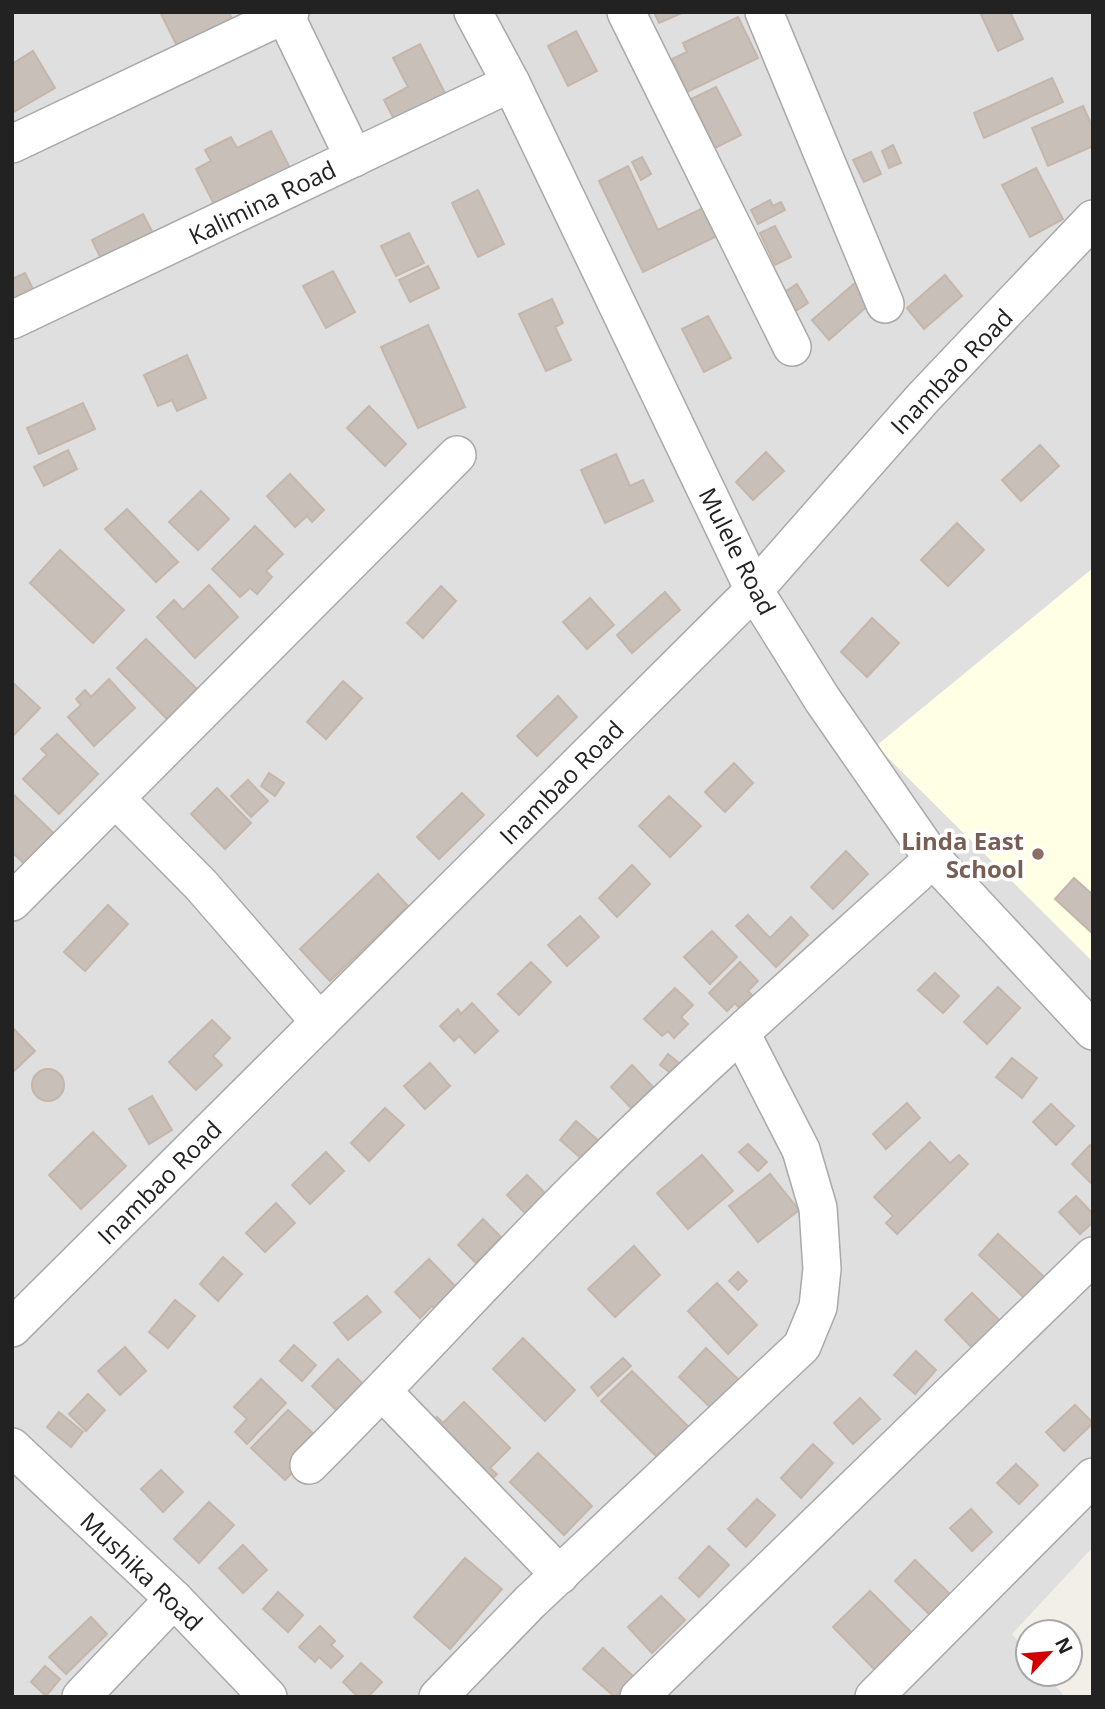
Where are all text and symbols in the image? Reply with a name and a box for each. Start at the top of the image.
street label: Kalimina Road [183,152,341,252]
street label: Inambao Road [883,301,1019,441]
street label: Mulele Road [692,482,784,620]
street label: Inambao Road [492,713,630,851]
place label: Linda East School [901,824,1024,885]
marker: Linda East School [1030,846,1046,862]
street label: Inambao Road [90,1113,228,1251]
street label: Mushika Road [74,1504,210,1638]
north arrow [1014,1618,1084,1688]
text: N [1049,1633,1079,1658]

